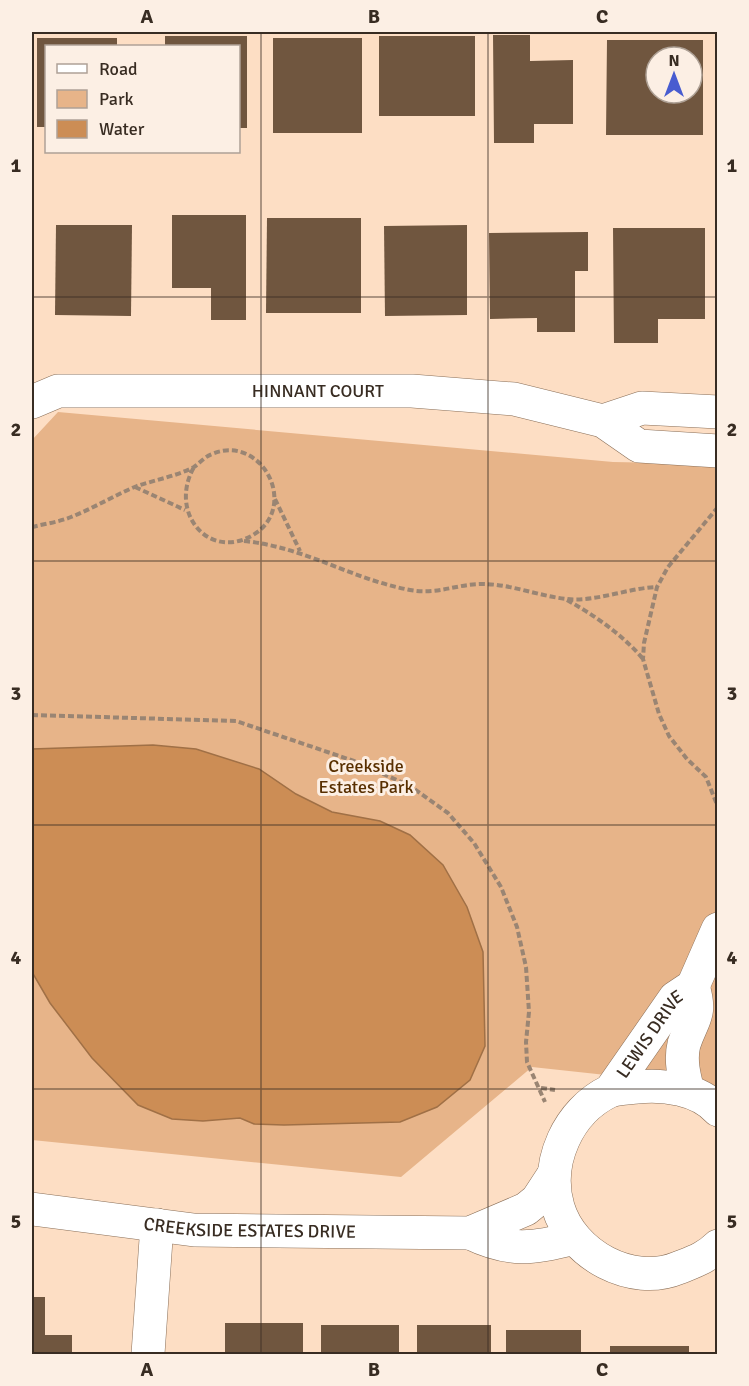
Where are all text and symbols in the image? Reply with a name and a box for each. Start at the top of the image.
text: A [141,4,154,29]
text: B [368,4,380,29]
text: C [596,4,608,29]
legend [45,45,240,153]
north arrow [644,45,704,105]
text: N [668,51,680,71]
text: Road [99,58,138,80]
text: Park [99,88,134,110]
text: Water [99,118,145,140]
text: 1 [11,153,22,178]
text: 1 [727,153,738,178]
street label: HINNANT COURT [252,380,384,402]
text: 2 [11,417,21,442]
text: 2 [727,417,737,442]
text: 3 [11,681,21,706]
text: 3 [727,681,737,706]
park label: Creekside Estates Park [319,755,413,798]
text: 4 [11,945,22,970]
text: 4 [727,945,738,970]
street label: LEWIS DRIVE [612,985,687,1082]
text: 5 [11,1209,21,1234]
text: 5 [727,1209,737,1234]
street label: CREEKSIDE ESTATES DRIVE [142,1213,356,1243]
text: A [141,1357,154,1382]
text: B [368,1357,380,1382]
text: C [596,1357,608,1382]

